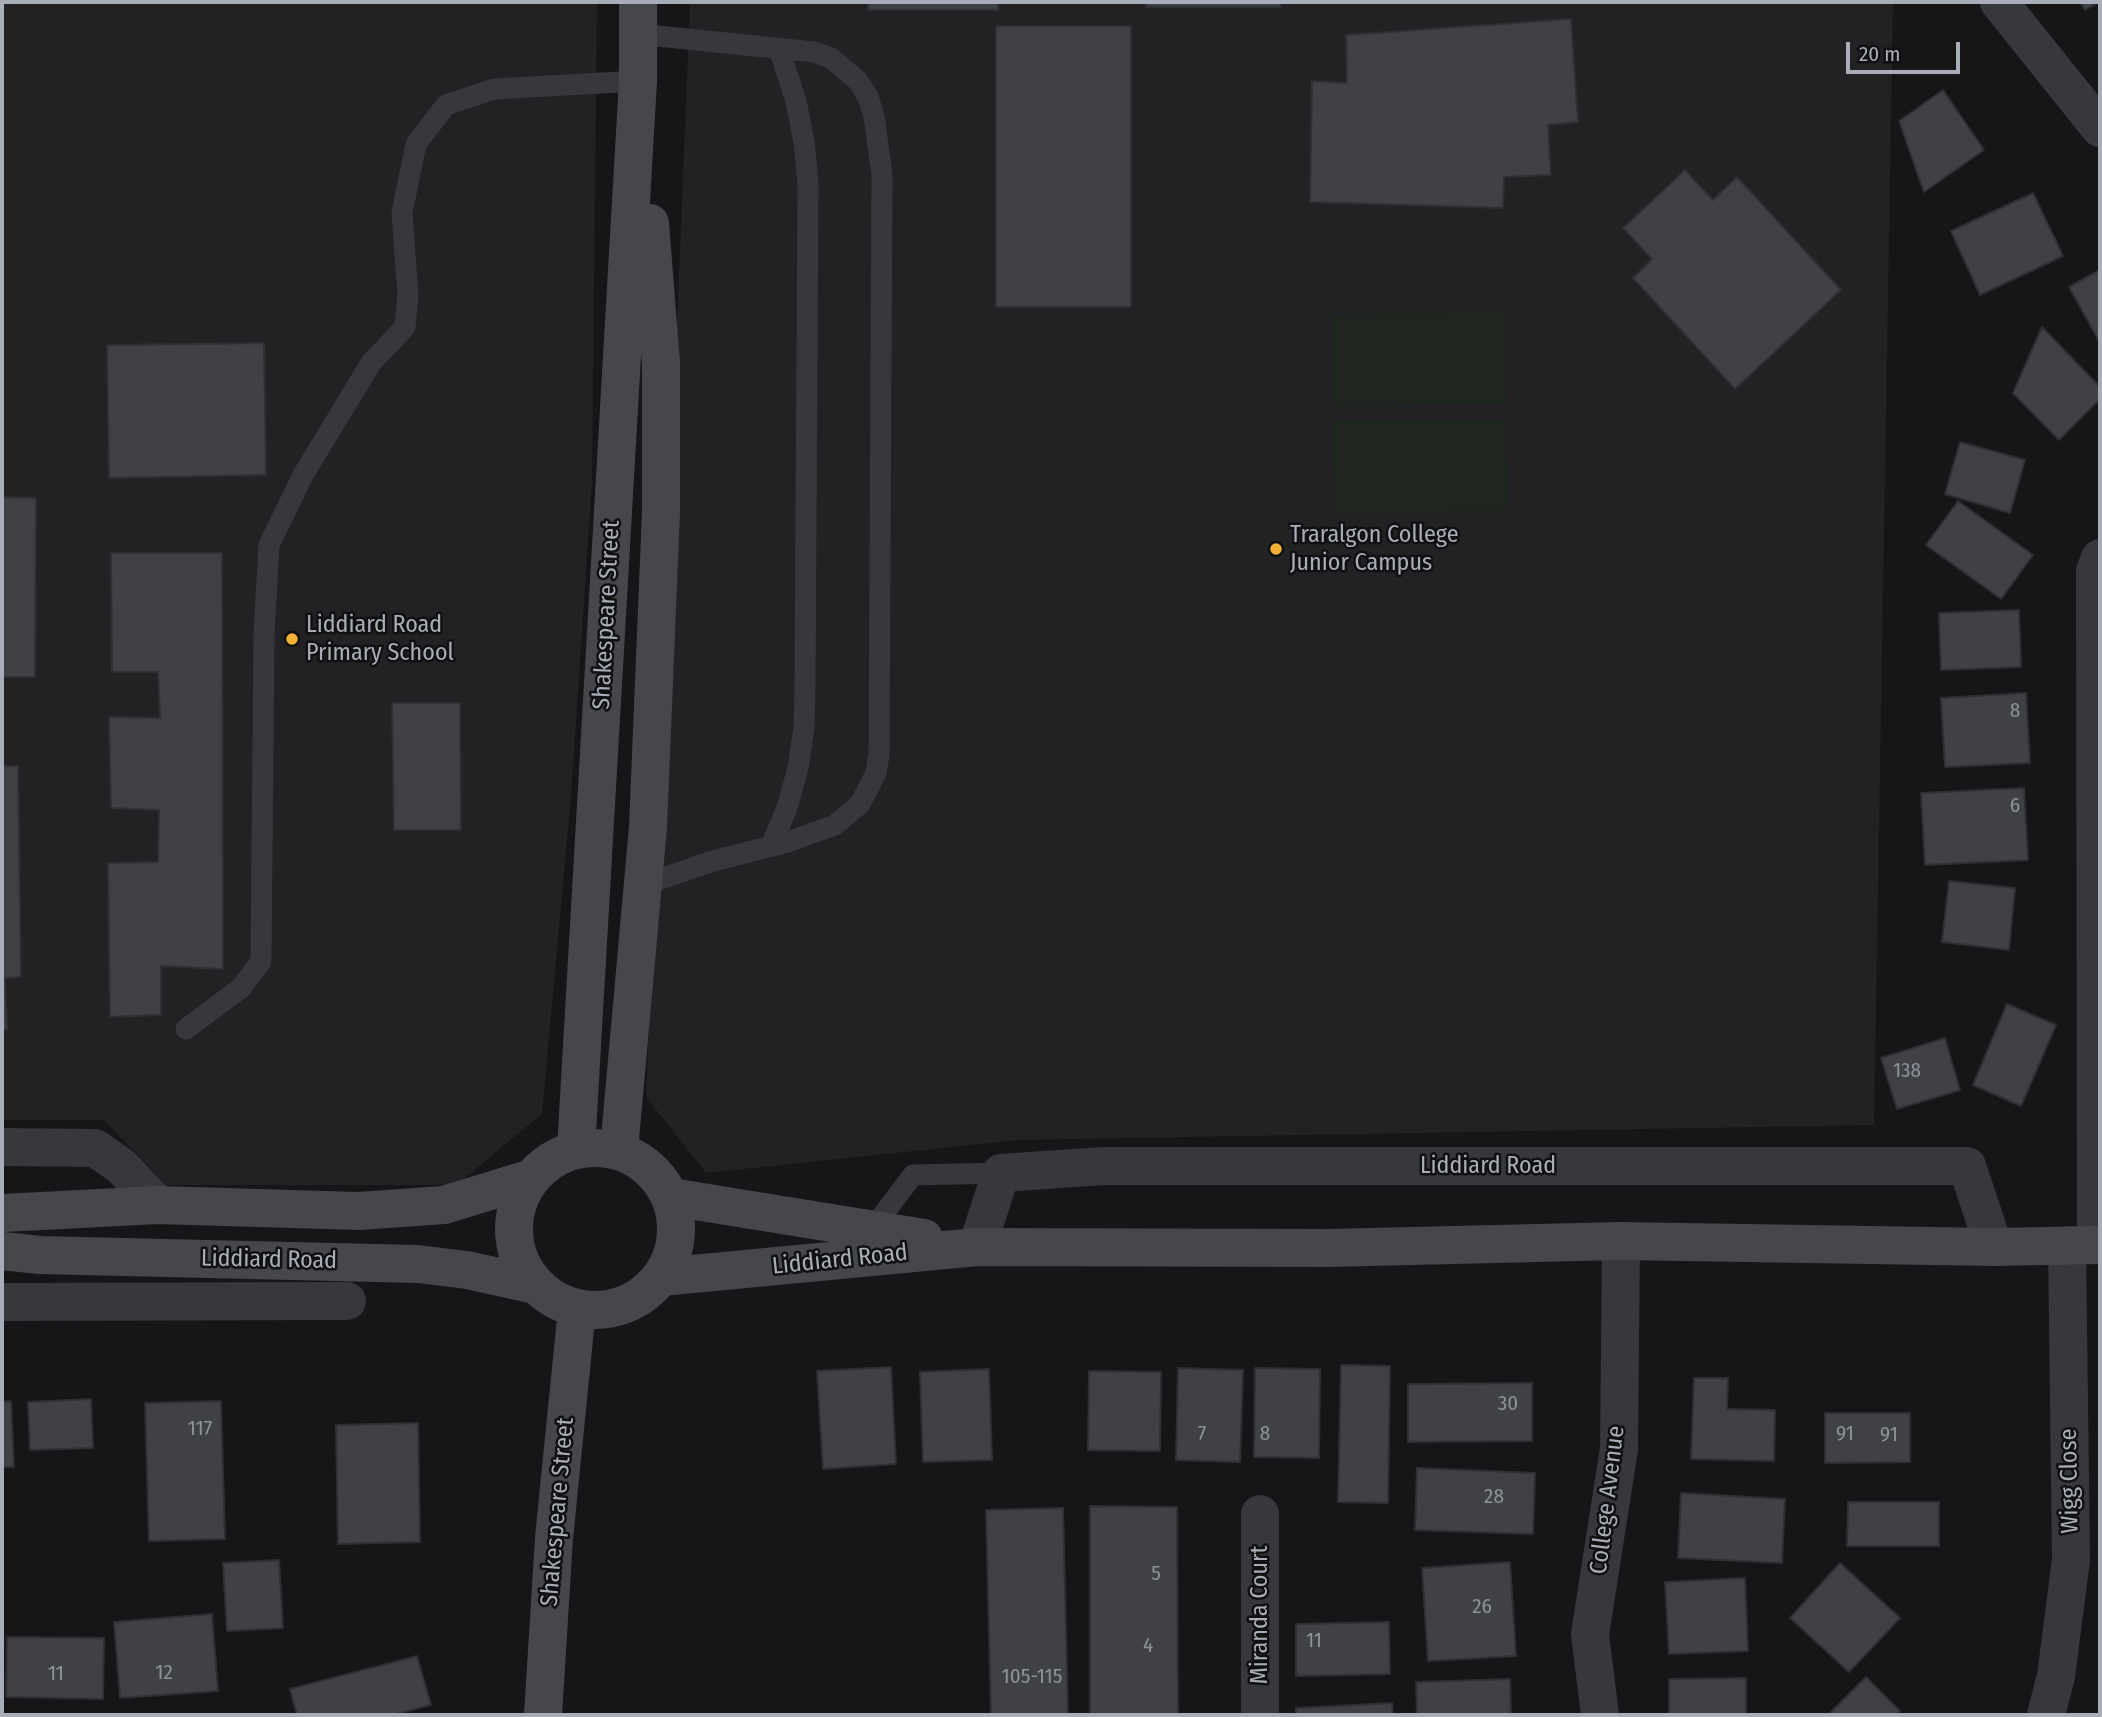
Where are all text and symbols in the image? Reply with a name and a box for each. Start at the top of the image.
scale bar [1850,28,1964,72]
text: 20 m [1859,41,1900,67]
street label: Shakespeare Street [588,519,626,711]
place label: Traralgon College Junior Campus [1290,521,1459,577]
marker: Traralgon College Junior Campus [1268,541,1284,557]
place label: Liddiard Road Primary School [306,611,454,667]
marker: Liddiard Road Primary School [284,631,300,647]
house number: 8 [2010,698,2020,724]
house number: 6 [2010,793,2020,819]
house number: 138 [1893,1058,1921,1084]
street label: Liddiard Road [1420,1152,1556,1180]
street label: Liddiard Road [771,1239,909,1281]
street label: Liddiard Road [201,1244,337,1276]
house number: 30 [1498,1391,1518,1417]
house number: 117 [188,1416,212,1442]
street label: Shakespeare Street [535,1416,581,1608]
house number: 7 [1198,1421,1206,1447]
house number: 8 [1260,1421,1270,1447]
house number: 91 [1836,1421,1854,1447]
house number: 91 [1880,1422,1898,1448]
street label: College Avenue [1585,1424,1631,1576]
street label: Wigg Close [2055,1428,2085,1534]
house number: 28 [1484,1484,1504,1510]
street label: Miranda Court [1246,1546,1274,1684]
house number: 5 [1151,1561,1161,1587]
house number: 26 [1472,1594,1492,1620]
house number: 11 [1306,1628,1322,1654]
house number: 4 [1143,1633,1153,1659]
house number: 12 [155,1660,173,1686]
house number: 11 [48,1661,64,1687]
house number: 105-115 [1002,1664,1062,1690]

